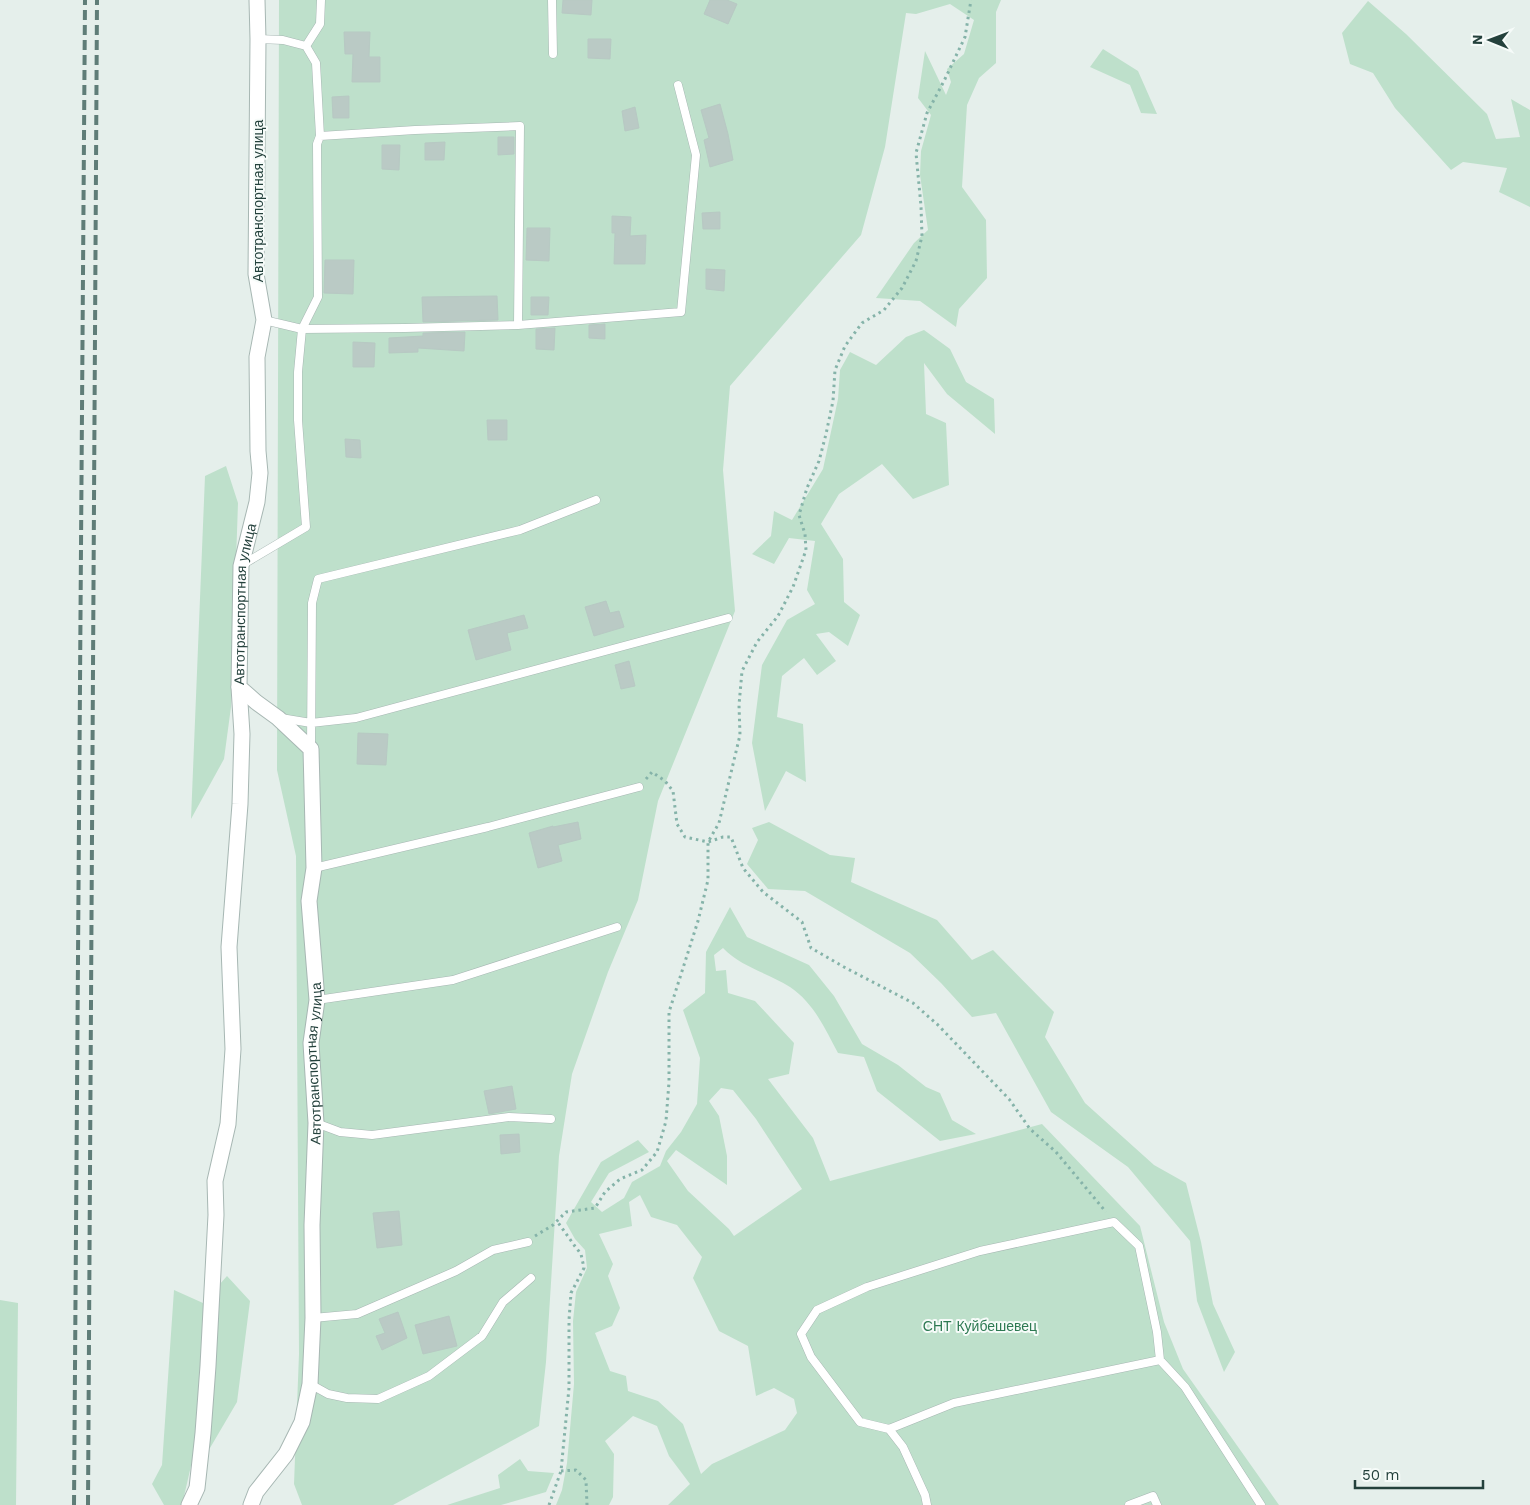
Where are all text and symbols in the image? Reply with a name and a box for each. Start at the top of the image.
north arrow [1465,15,1515,65]
text: N [1469,34,1485,45]
street label: Автотранспортная улица [250,120,266,282]
street label: Автотранспортная улица [231,521,259,685]
street label: Автотранспортная улица [303,982,325,1145]
park label: СНТ Куйбешевец [923,1318,1037,1334]
scale bar [1355,1458,1482,1490]
text: 50 m [1362,1466,1399,1484]

